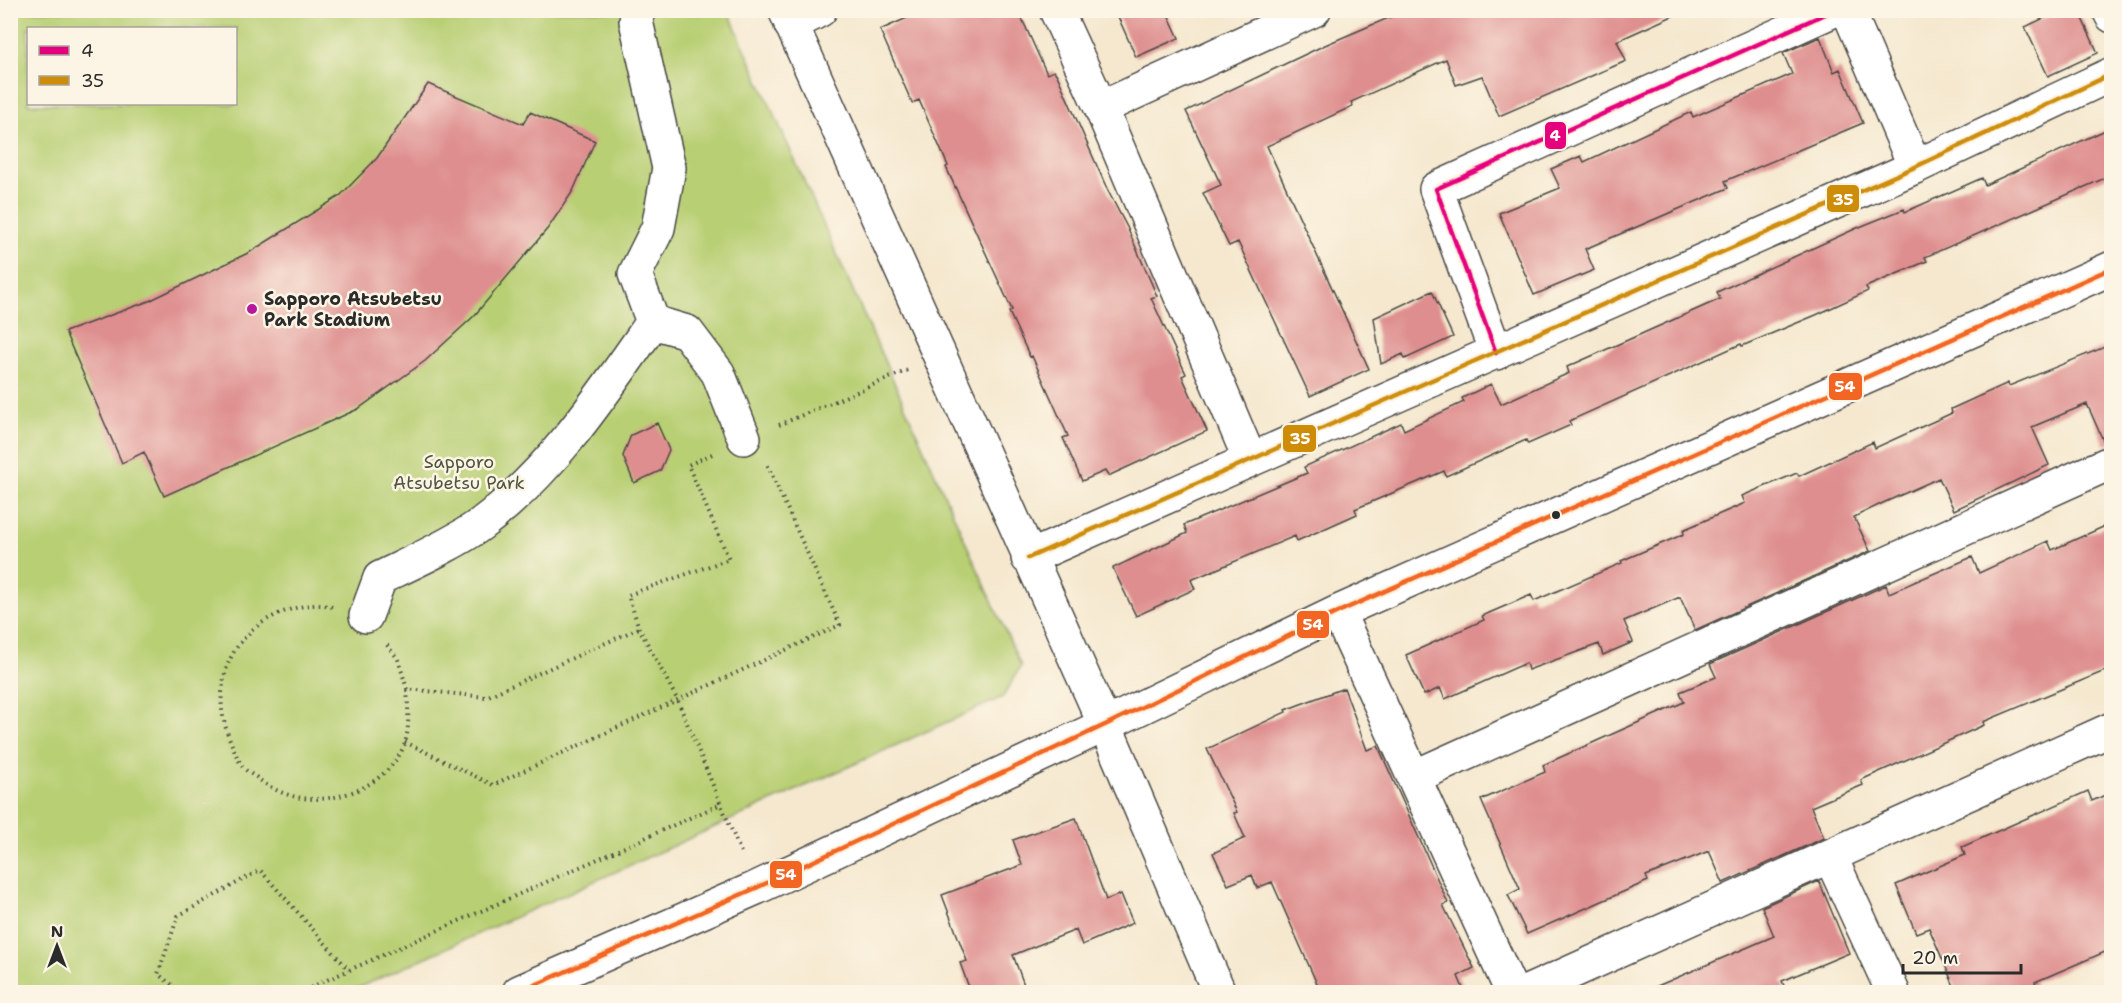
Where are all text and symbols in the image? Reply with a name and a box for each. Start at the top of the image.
legend [27,27,237,105]
text: 4 [81,39,94,63]
text: 35 [81,69,104,93]
line badge: 4 [1544,121,1567,150]
text: 4 [1549,125,1561,146]
line badge: 35 [1826,184,1860,213]
text: 35 [1832,189,1854,210]
place label: Sapporo Atsubetsu Park Stadium [264,287,442,332]
marker: Sapporo Atsubetsu Park Stadium [245,302,259,316]
line badge: 54 [1828,372,1863,401]
text: 54 [1834,376,1856,397]
line badge: 35 [1282,424,1317,453]
text: 35 [1289,428,1311,449]
park label: Sapporo Atsubetsu Park [393,450,525,495]
unlabelled marker [1550,509,1562,521]
line badge: 54 [1296,610,1330,639]
text: 54 [1302,614,1324,635]
line badge: 54 [769,860,803,889]
text: 54 [775,864,797,885]
north arrow [27,916,87,976]
text: N [51,921,63,942]
scale bar [1903,937,2022,975]
text: 20 m [1912,946,1958,970]

